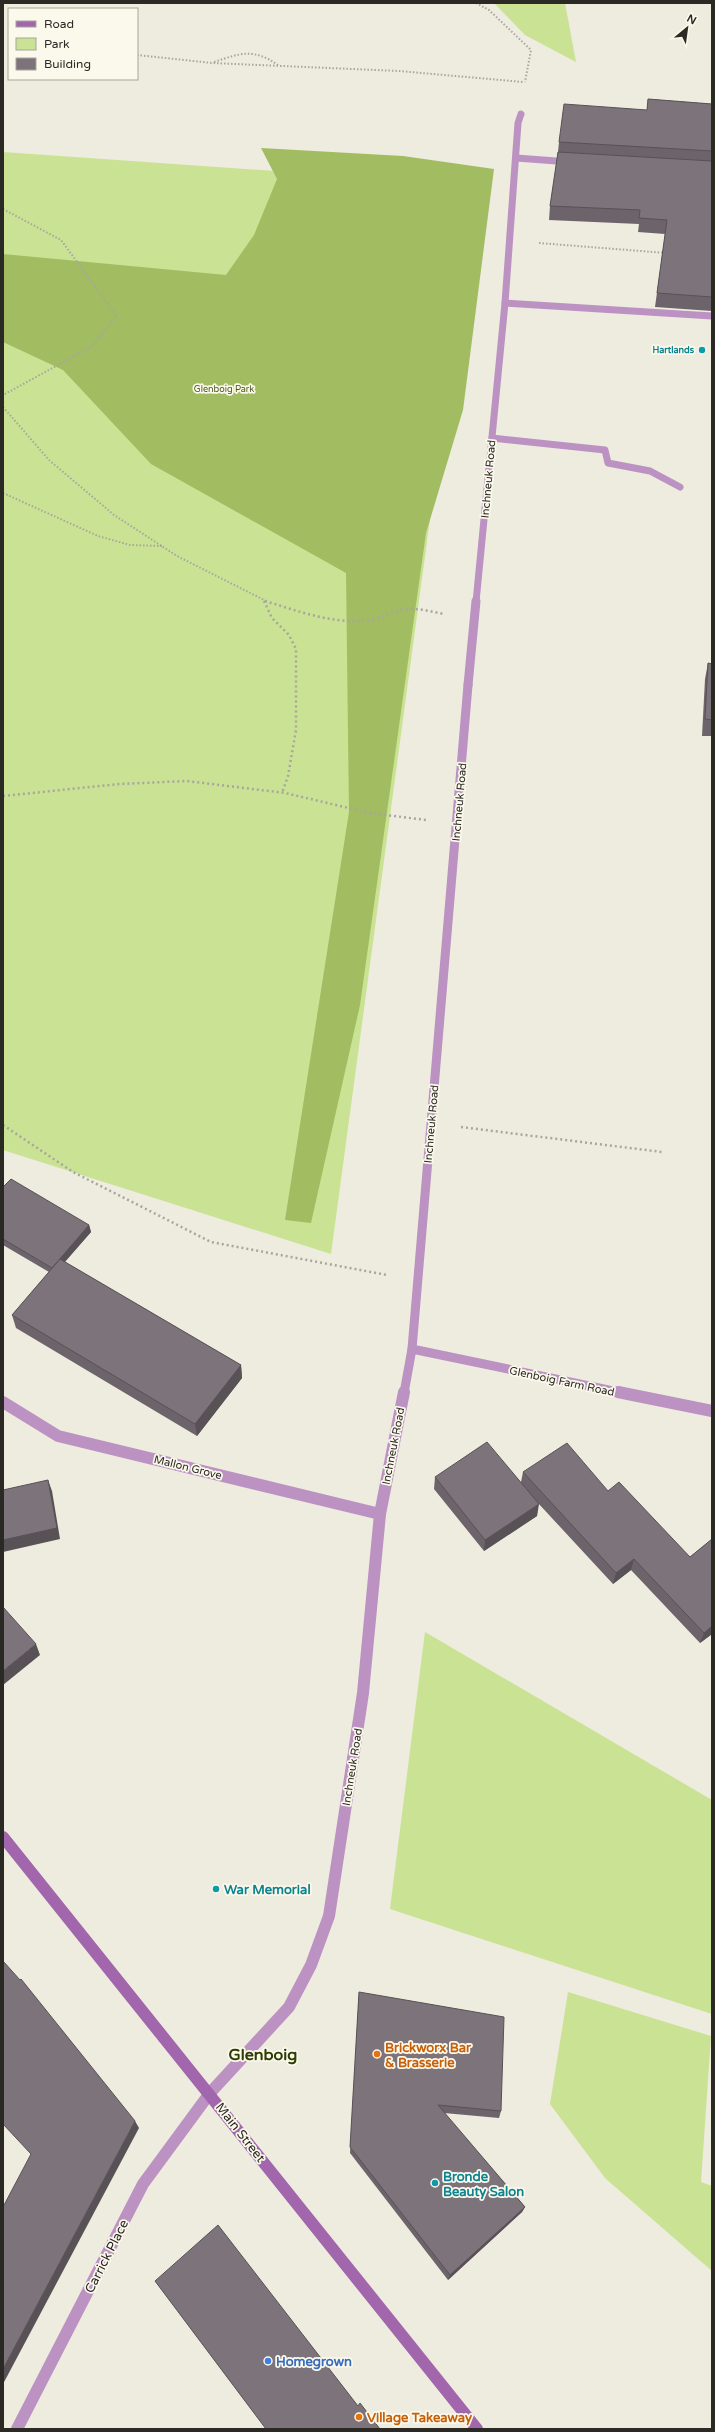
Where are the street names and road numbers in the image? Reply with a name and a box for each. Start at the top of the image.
street label: Inchneuk Road [479,439,498,519]
street label: Inchneuk Road [450,762,469,842]
street label: Inchneuk Road [422,1084,441,1164]
street label: Glenboig Farm Road [508,1364,616,1399]
street label: Inchneuk Road [380,1406,407,1486]
street label: Mallon Grove [153,1453,223,1482]
street label: Inchneuk Road [340,1727,365,1807]
street label: Main Street [212,2099,269,2166]
street label: Carrick Place [82,2217,132,2296]

